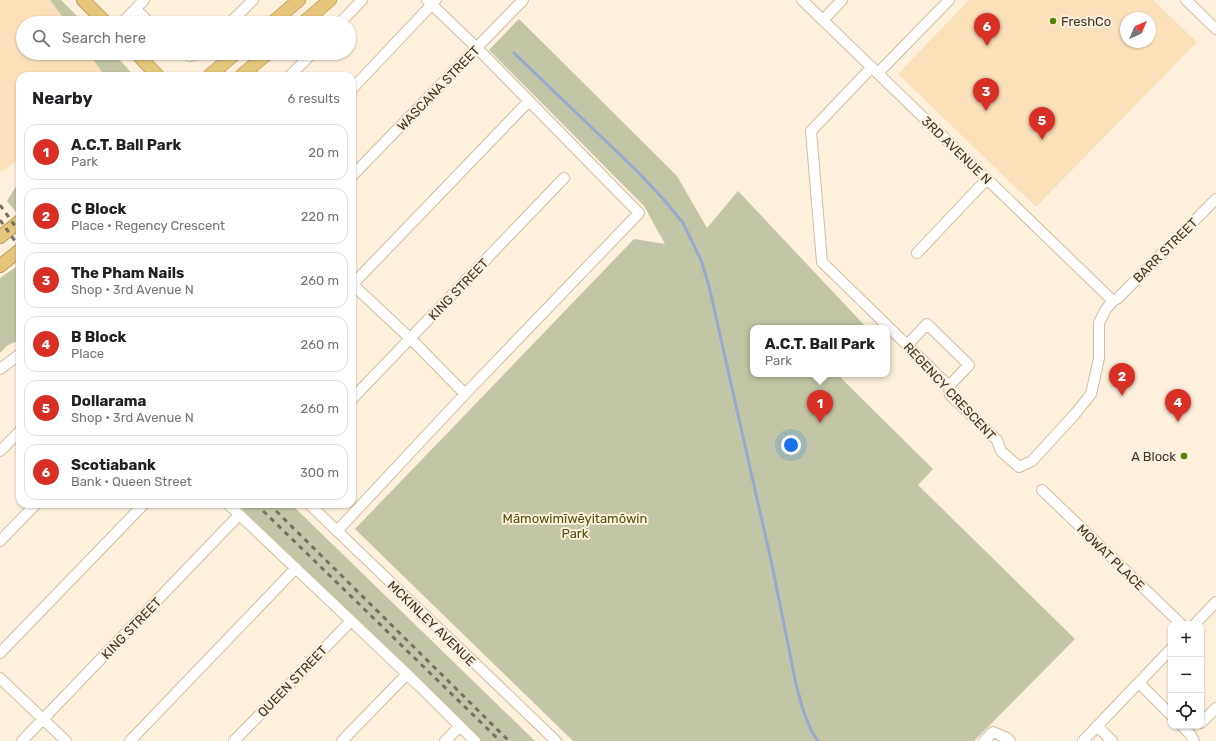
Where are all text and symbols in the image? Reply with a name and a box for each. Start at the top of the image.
north arrow [1120,12,1156,48]
pin: 6 [974,13,1000,46]
place label: FreshCo [1061,14,1111,29]
search box [16,16,356,60]
marker: FreshCo [1048,16,1058,26]
icon: search [30,27,52,49]
text: Search here [62,29,146,47]
street label: WASCANA STREET [394,43,483,134]
pin: 3 [973,78,999,111]
text: Nearby [32,88,93,108]
text: 6 results [288,91,340,106]
pin: 5 [1029,107,1055,140]
street label: 3RD AVENUE N [919,113,995,187]
text: A.C.T. Ball Park [71,136,181,154]
text: 1 [43,145,49,160]
text: 20 m [308,145,339,160]
text: Park [71,154,98,169]
text: C Block [71,200,126,218]
text: 2 [42,209,50,224]
text: 220 m [301,209,339,224]
street label: BARR STREET [1130,215,1201,286]
text: Place · Regency Crescent [71,218,225,233]
street label: KING STREET [425,255,492,323]
text: The Pham Nails [71,264,184,282]
text: 3 [42,273,50,288]
text: 260 m [301,273,339,288]
text: Shop · 3rd Avenue N [71,282,194,297]
popup [750,325,890,377]
text: B Block [71,328,126,346]
text: A.C.T. Ball Park [765,335,875,353]
text: 4 [42,337,50,352]
text: 260 m [301,337,339,352]
street label: REGENCY CRESCENT [901,339,999,444]
text: Place [71,346,104,361]
text: Park [765,353,792,368]
pin: 2 [1109,363,1135,396]
pin: 4 [1165,389,1191,422]
pin: 1 [807,390,833,423]
text: Dollarama [71,392,146,410]
text: 5 [42,401,50,416]
text: 260 m [301,401,339,416]
text: Shop · 3rd Avenue N [71,410,194,425]
your location [781,435,801,455]
place label: A Block [1131,449,1176,464]
marker: A Block [1179,451,1189,461]
text: Scotiabank [71,456,156,474]
text: 6 [42,465,50,480]
text: 300 m [300,465,339,480]
text: Bank · Queen Street [71,474,192,489]
park label: Māmowimīwēyitamōwin Park [503,511,647,541]
street label: MOWAT PLACE [1074,521,1148,593]
street label: MCKINLEY AVENUE [385,578,479,669]
street label: KING STREET [98,594,165,662]
map controls [1168,621,1204,729]
button: + [1168,621,1204,657]
street label: QUEEN STREET [255,642,330,720]
button: − [1168,657,1204,693]
button: locate [1168,693,1204,729]

